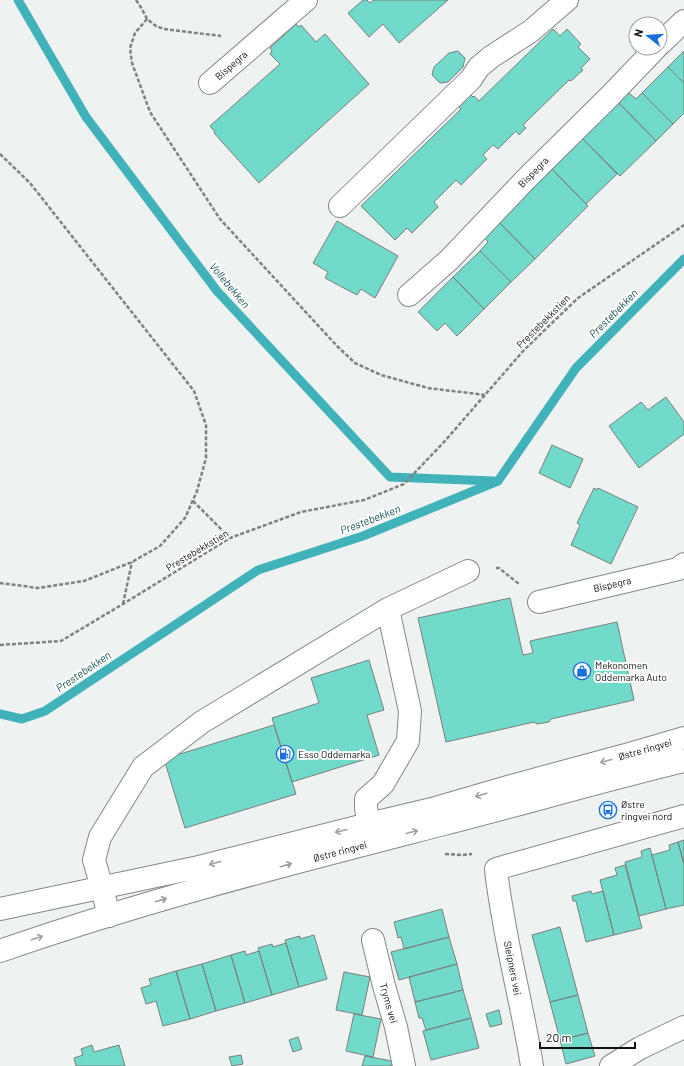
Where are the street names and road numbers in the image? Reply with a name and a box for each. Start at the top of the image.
street label: Bispegra [213,48,249,82]
street label: Bispegra [515,154,551,190]
street label: Prestebekkstien [514,292,572,350]
street label: Prestebekkstien [164,527,230,573]
street label: Bispegra [592,574,632,594]
street label: Østre ringvei [617,736,673,762]
street label: Østre ringvei [312,838,368,864]
street label: Sleipners vei [502,940,524,996]
street label: Tryms vei [378,982,400,1024]

